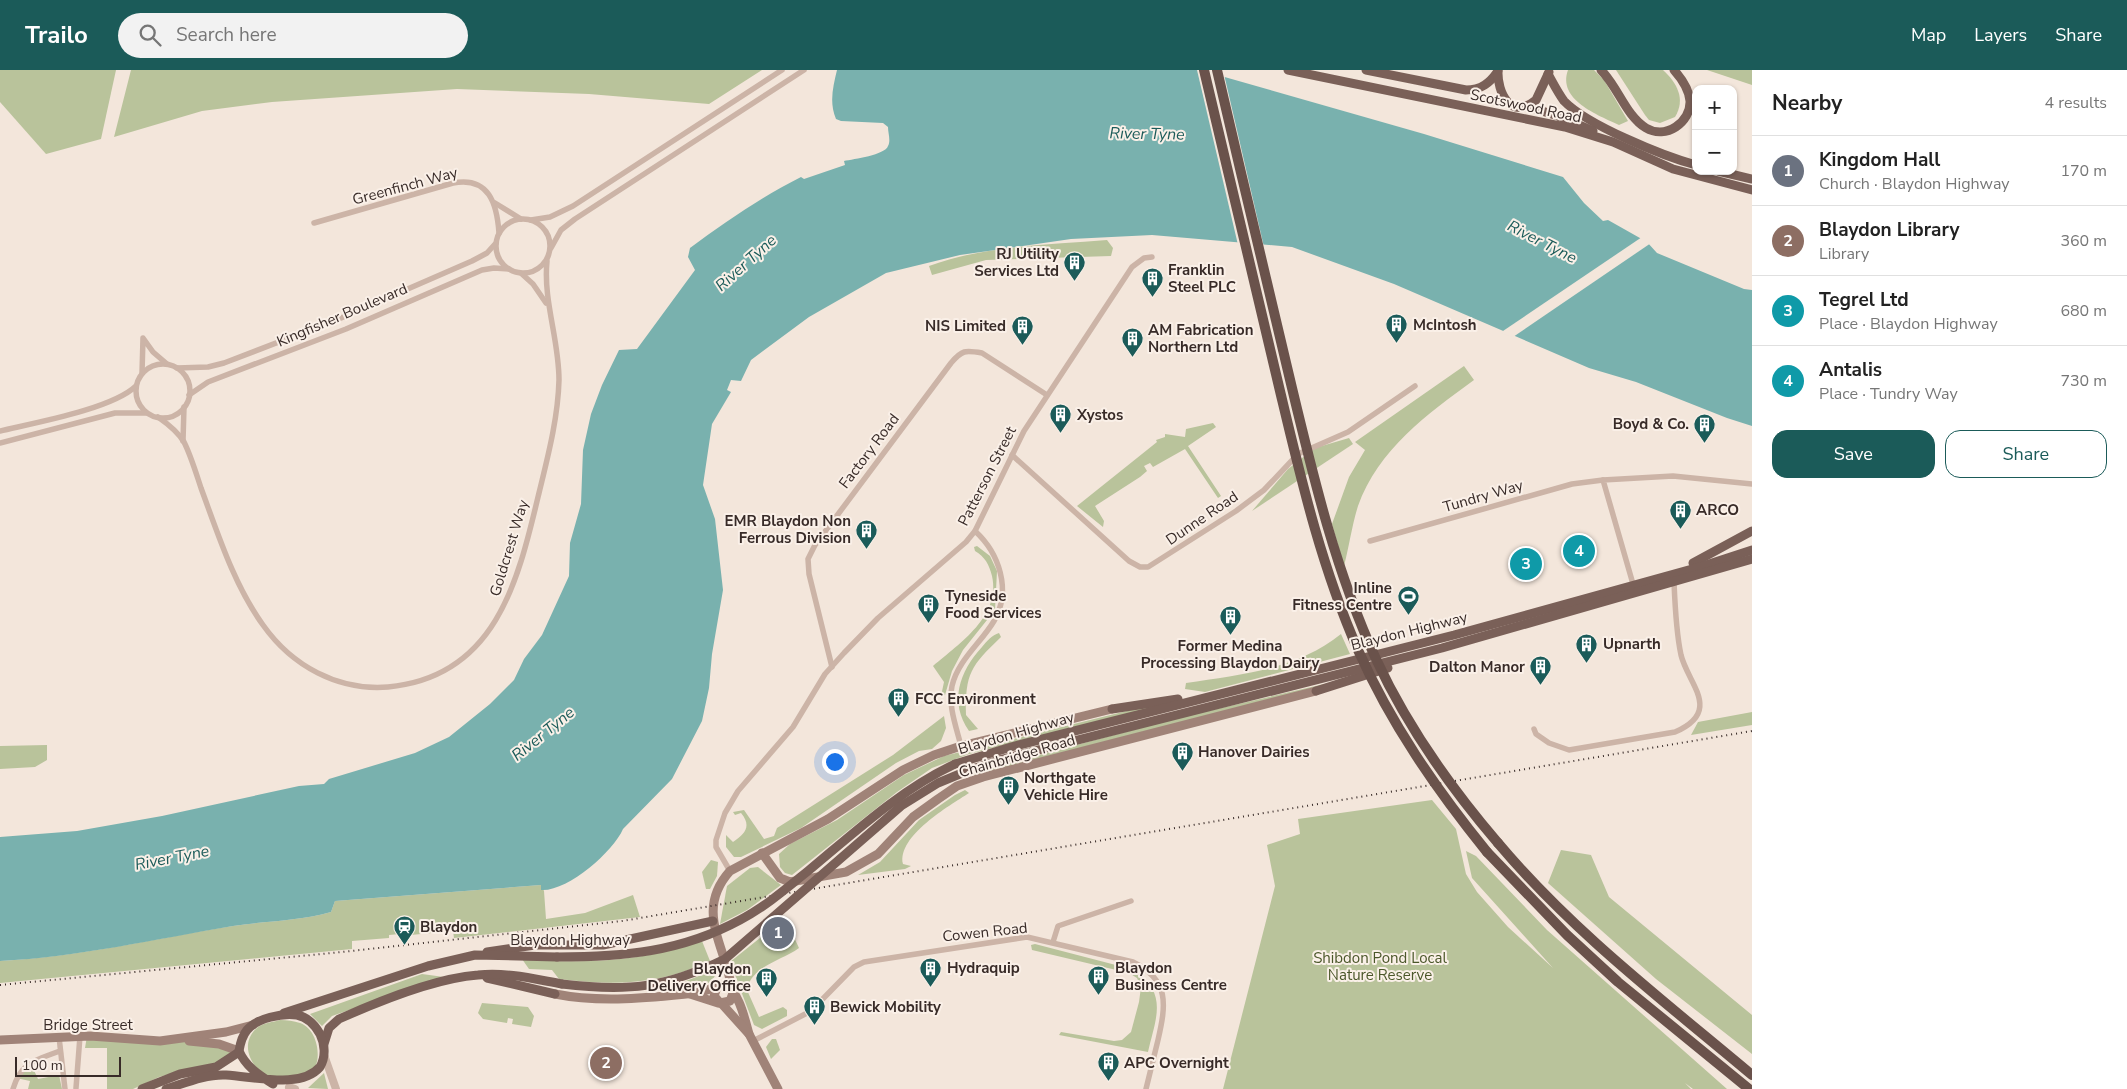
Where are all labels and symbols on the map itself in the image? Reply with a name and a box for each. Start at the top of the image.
street label: Scotswood Road [1469,84,1583,128]
water label: River Tyne [1109,122,1185,146]
street label: Greenfinch Way [350,162,460,210]
water label: River Tyne [1503,215,1581,269]
water label: River Tyne [711,229,782,296]
place label: RJ Utility Services Ltd [974,244,1059,281]
building icon: RJ Utility Services Ltd [1063,251,1087,282]
place label: Franklin Steel PLC [1168,260,1236,297]
building icon: Franklin Steel PLC [1140,267,1164,298]
street label: Kingfisher Boulevard [274,278,410,352]
building icon: McIntosh [1385,313,1409,344]
building icon: NIS Limited [1010,314,1034,345]
place label: McIntosh [1413,315,1477,335]
place label: NIS Limited [925,316,1006,336]
place label: AM Fabrication Northern Ltd [1148,320,1254,357]
building icon: AM Fabrication Northern Ltd [1120,327,1144,358]
building icon: Xystos [1049,403,1073,434]
place label: Xystos [1076,405,1123,425]
street label: Factory Road [834,410,904,492]
building icon: Boyd & Co. [1693,412,1717,443]
place label: Boyd & Co. [1613,414,1689,434]
street label: Patterson Street [953,422,1021,529]
street label: Tundry Way [1441,475,1526,517]
street label: Dunne Road [1162,486,1242,550]
street label: Goldcrest Way [485,497,533,599]
building icon: ARCO [1668,498,1692,529]
place label: ARCO [1696,500,1739,520]
place label: EMR Blaydon Non Ferrous Division [725,511,851,548]
building icon: EMR Blaydon Non Ferrous Division [855,518,879,549]
pin: 4 [1563,532,1595,570]
pin: 3 [1510,545,1542,583]
place label: Inline Fitness Centre [1292,578,1392,615]
sports icon: Inline Fitness Centre [1396,585,1420,616]
place label: Tyneside Food Services [945,586,1042,623]
building icon: Tyneside Food Services [917,593,941,624]
building icon: Former Medina Processing Blaydon Dairy [1218,605,1242,636]
street label: Blaydon Highway [1349,607,1470,655]
building icon: Upnarth [1575,632,1599,663]
place label: Upnarth [1603,634,1661,654]
place label: Former Medina Processing Blaydon Dairy [1141,636,1319,673]
building icon: Dalton Manor [1529,655,1553,686]
place label: Dalton Manor [1429,657,1525,677]
building icon: FCC Environment [887,687,911,718]
place label: FCC Environment [915,689,1036,709]
water label: River Tyne [507,701,580,766]
street label: Blaydon Highway [956,707,1077,759]
street label: Chainbridge Road [956,730,1078,782]
building icon: Hanover Dairies [1170,740,1194,771]
place label: Hanover Dairies [1198,742,1310,762]
your location [822,749,848,775]
place label: Northgate Vehicle Hire [1023,768,1108,805]
building icon: Northgate Vehicle Hire [996,775,1020,806]
water label: River Tyne [133,840,212,876]
pin: 1 [762,914,794,952]
station icon: Blaydon [392,915,416,946]
place label: Blaydon [420,917,477,937]
street label: Cowen Road [941,918,1029,946]
street label: Blaydon Highway [510,930,630,950]
park label: Shibdon Pond Local Nature Reserve [1313,948,1447,985]
building icon: Hydraquip [919,956,943,987]
place label: Hydraquip [947,958,1020,978]
place label: Blaydon Business Centre [1115,958,1227,995]
place label: Blaydon Delivery Office [648,959,751,996]
building icon: Blaydon Business Centre [1087,965,1111,996]
building icon: Blaydon Delivery Office [755,966,779,997]
building icon: Bewick Mobility [802,995,826,1026]
place label: Bewick Mobility [830,997,941,1017]
street label: Bridge Street [43,1015,133,1035]
pin: 2 [590,1044,622,1082]
building icon: APC Overnight [1096,1051,1120,1082]
place label: APC Overnight [1124,1053,1229,1073]
scale bar [15,1054,121,1077]

